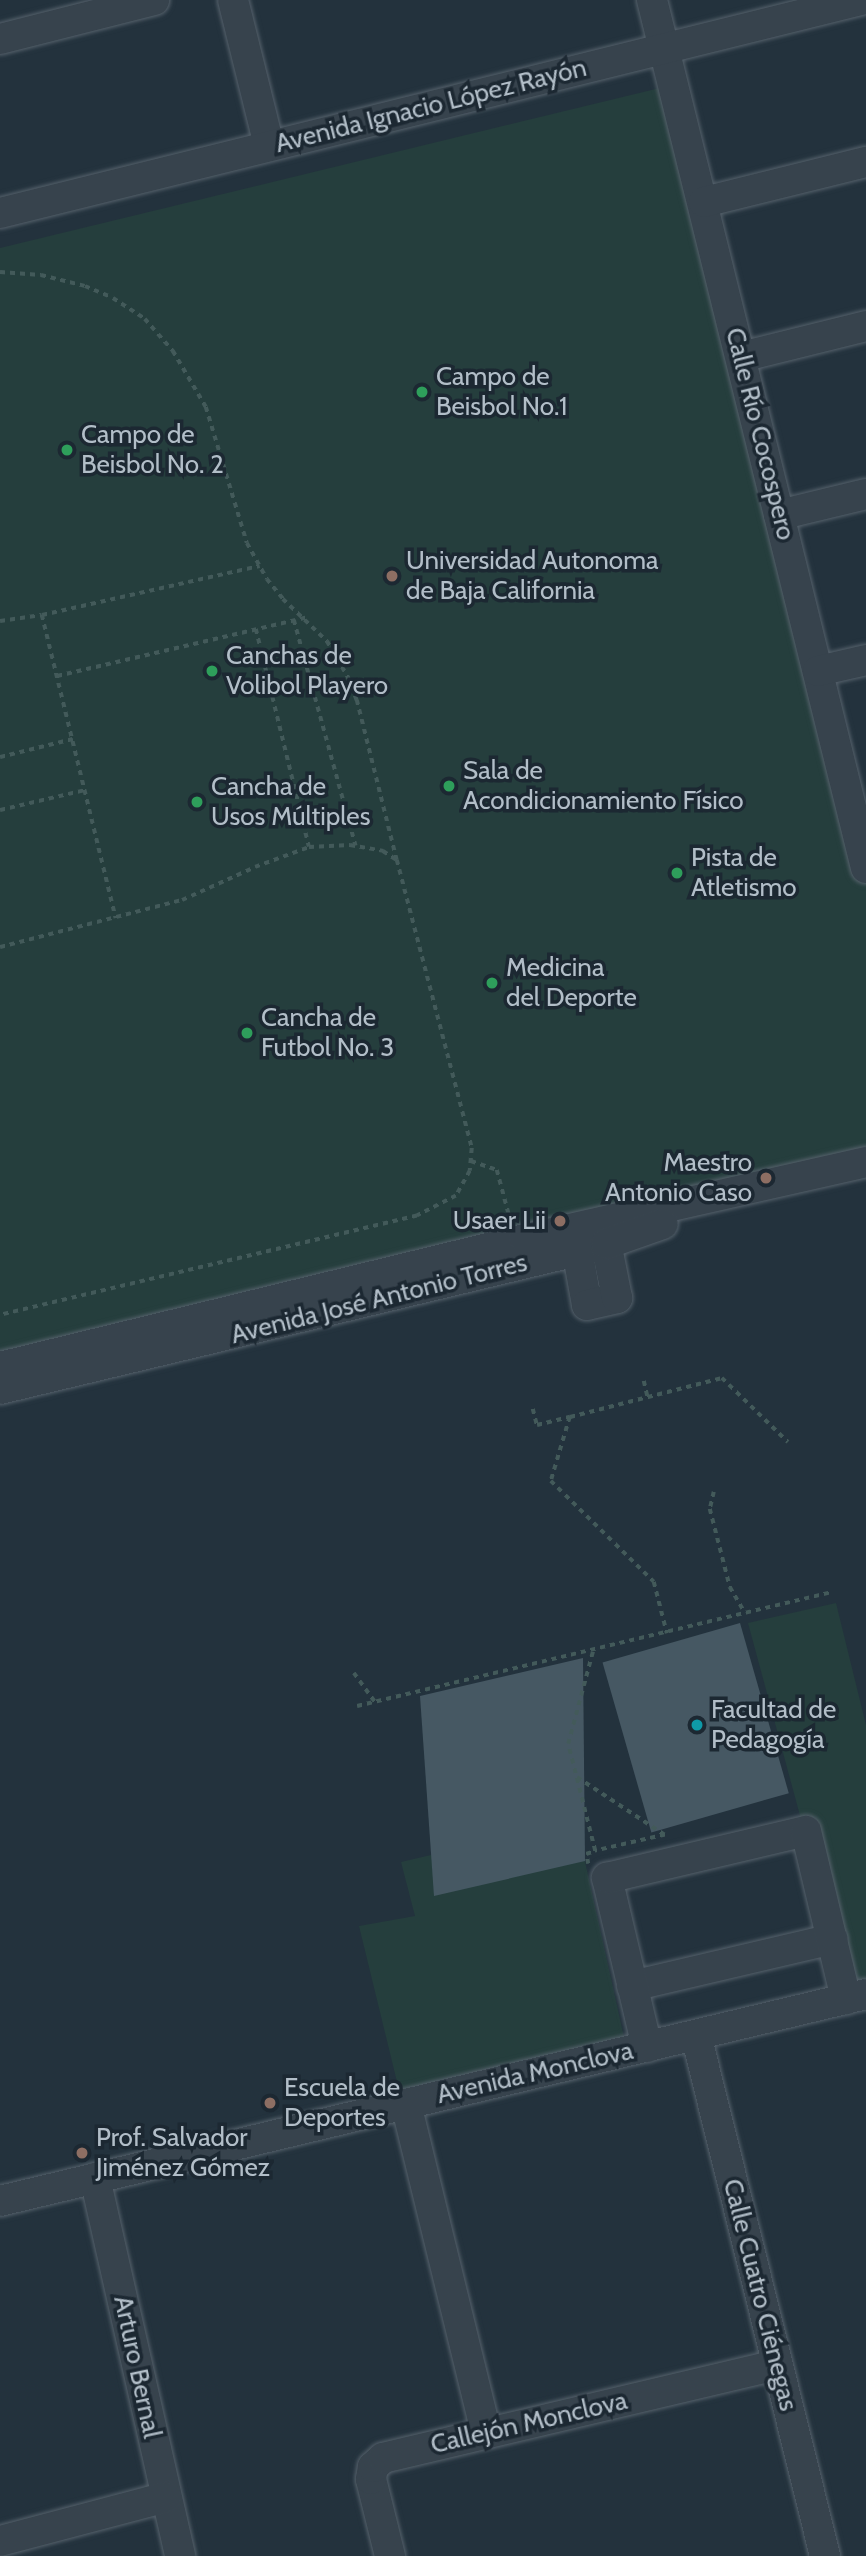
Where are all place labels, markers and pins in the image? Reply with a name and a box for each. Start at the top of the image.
place label: Campo de Beisbol No.1 [436,361,568,422]
marker: Campo de Beisbol No.1 [414,384,430,400]
place label: Campo de Beisbol No. 2 [81,419,224,480]
marker: Campo de Beisbol No. 2 [59,442,75,458]
place label: Universidad Autonoma de Baja California [406,545,658,606]
marker: Universidad Autonoma de Baja California [384,568,400,584]
place label: Canchas de Volibol Playero [226,640,388,702]
marker: Canchas de Volibol Playero [204,663,220,679]
place label: Sala de Acondicionamiento Físico [463,755,744,816]
place label: Cancha de Usos Múltiples [211,771,370,832]
marker: Sala de Acondicionamiento Físico [441,778,457,794]
marker: Cancha de Usos Múltiples [189,794,205,810]
place label: Pista de Atletismo [691,842,797,903]
marker: Pista de Atletismo [669,865,685,881]
place label: Medicina del Deporte [506,952,637,1014]
marker: Medicina del Deporte [484,975,500,991]
place label: Cancha de Futbol No. 3 [261,1002,394,1064]
marker: Cancha de Futbol No. 3 [239,1025,255,1041]
place label: Maestro Antonio Caso [605,1147,752,1208]
marker: Maestro Antonio Caso [758,1170,774,1186]
place label: Usaer Lii [453,1205,546,1237]
marker: Usaer Lii [552,1213,568,1229]
place label: Facultad de Pedagogía [711,1694,836,1756]
marker: Facultad de Pedagogía [689,1717,705,1733]
place label: Escuela de Deportes [284,2072,400,2134]
marker: Escuela de Deportes [262,2095,278,2111]
place label: Prof. Salvador Jiménez Gómez [96,2122,270,2184]
marker: Prof. Salvador Jiménez Gómez [74,2145,90,2161]

